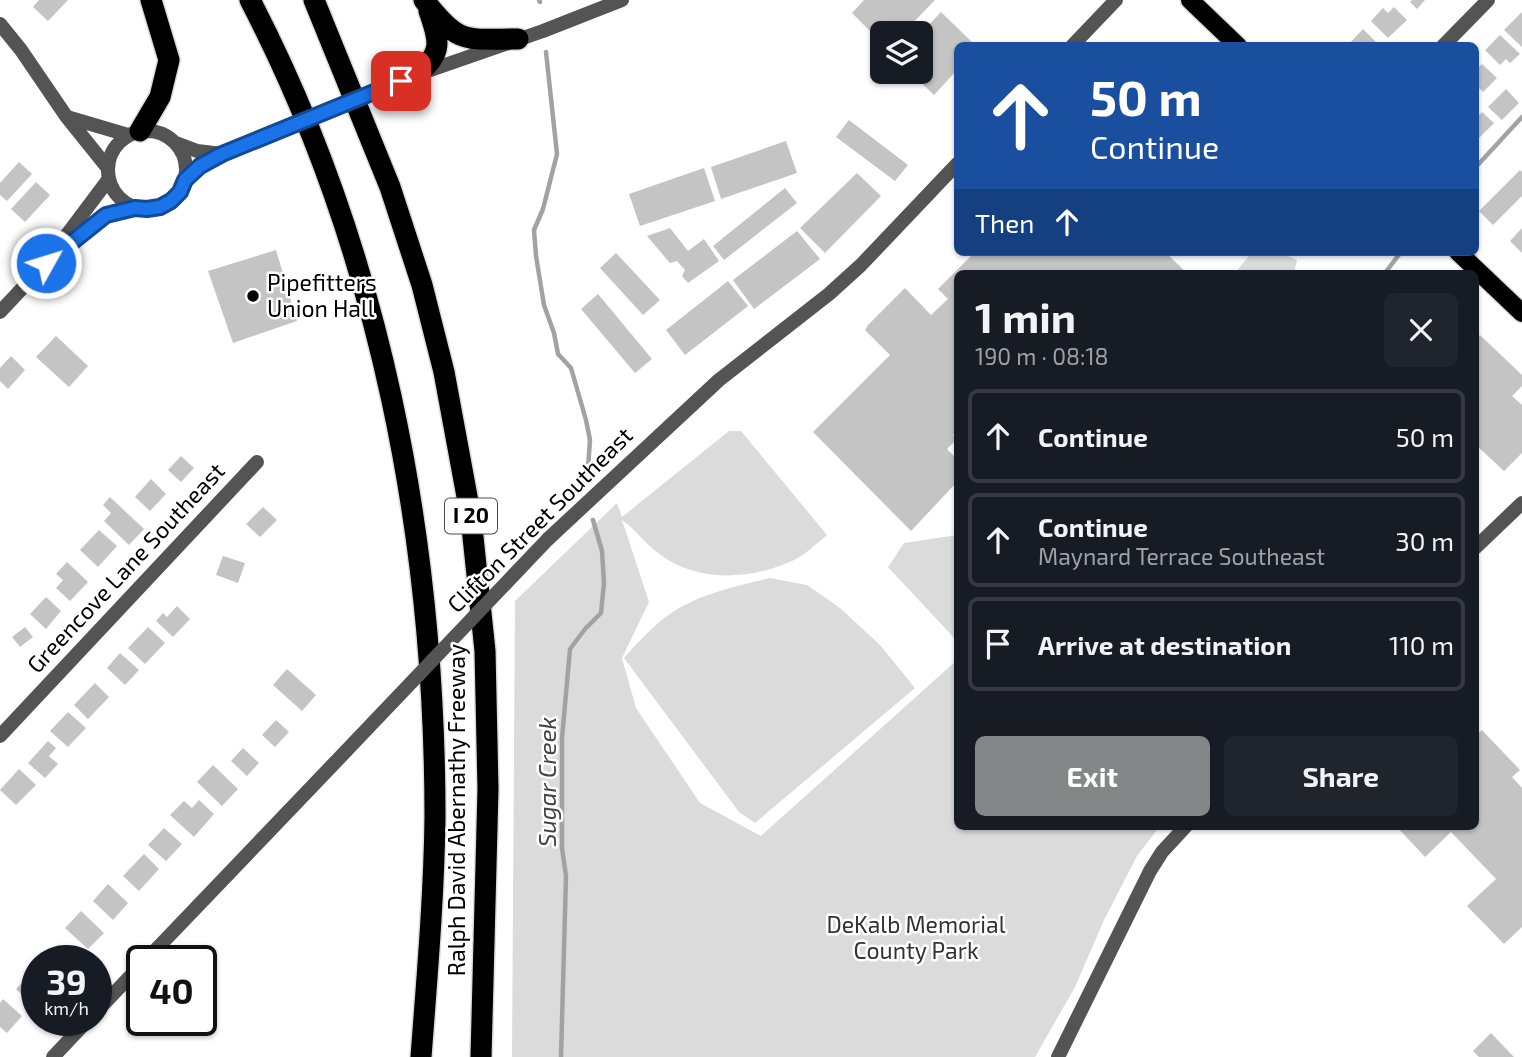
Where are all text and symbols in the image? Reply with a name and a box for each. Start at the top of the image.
map controls [870,21,933,84]
button: layers [870,21,933,84]
pin [371,51,431,111]
icon: arrive [382,62,420,100]
text: 50 m [1090,67,1202,126]
icon: ahead [975,70,1066,161]
text: Continue [1090,127,1219,165]
icon: ahead [1048,203,1086,241]
text: Then [975,207,1034,238]
position arrow [9,226,83,300]
place label: Pipefitters Union Hall [267,268,377,322]
marker: Pipefitters Union Hall [245,288,261,304]
text: 1 min [975,291,1076,341]
button: close [1384,293,1458,367]
text: 190 m · 08:18 [975,342,1109,370]
icon: ahead [979,417,1017,455]
street label: Clifton Street Southeast [441,421,638,618]
text: Continue [1038,421,1148,452]
text: 50 m [1396,421,1454,452]
street label: Greencove Lane Southeast [21,456,230,678]
road number: I 20 [445,498,497,534]
text: Continue [1038,511,1148,542]
icon: ahead [979,521,1017,559]
text: 30 m [1395,525,1454,556]
text: Maynard Terrace Southeast [1038,542,1325,570]
icon: arrive [979,625,1017,663]
text: Arrive at destination [1038,629,1291,660]
text: 110 m [1389,629,1454,660]
street label: Ralph David Abernathy Freeway [442,644,470,976]
water label: Sugar Creek [532,717,561,847]
button: Exit [975,736,1210,816]
button: Share [1224,736,1458,816]
park label: DeKalb Memorial County Park [826,910,1006,964]
speed limit sign: 40 [126,945,217,1036]
text: 39 [46,960,87,1002]
text: km/h [44,997,89,1019]

